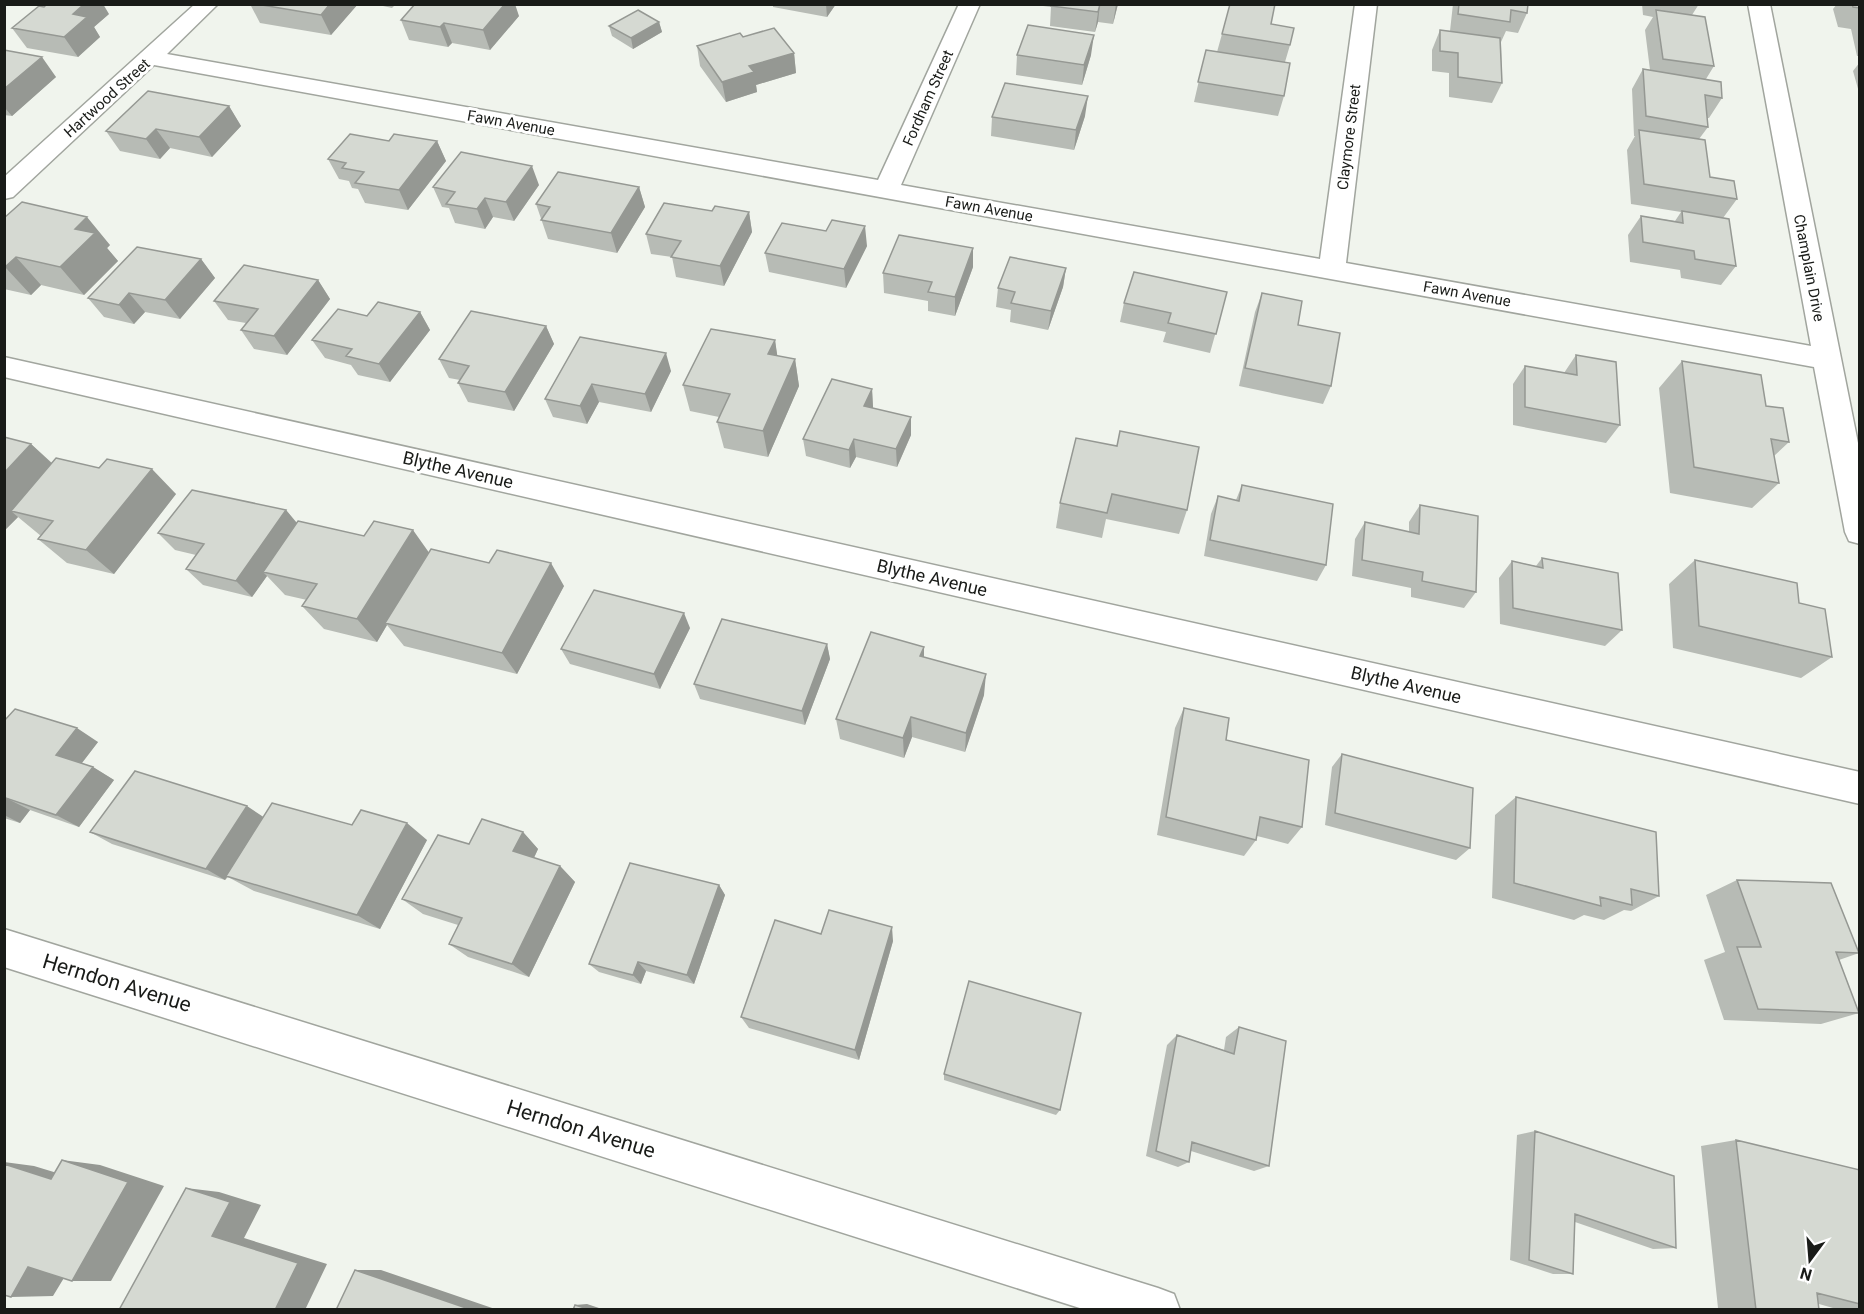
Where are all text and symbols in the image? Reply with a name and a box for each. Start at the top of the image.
street label: Fordham Street [899,47,957,149]
street label: Hartwood Street [60,55,154,141]
street label: Claymore Street [1334,83,1364,191]
street label: Fawn Avenue [466,106,556,140]
street label: Fawn Avenue [944,192,1034,226]
street label: Champlain Drive [1790,213,1828,323]
street label: Fawn Avenue [1422,277,1512,311]
street label: Blythe Avenue [401,447,515,492]
street label: Blythe Avenue [875,555,989,600]
street label: Blythe Avenue [1349,662,1463,707]
street label: Herndon Avenue [40,949,194,1017]
street label: Herndon Avenue [504,1095,658,1163]
north arrow [1780,1230,1840,1290]
text: N [1798,1263,1814,1285]

